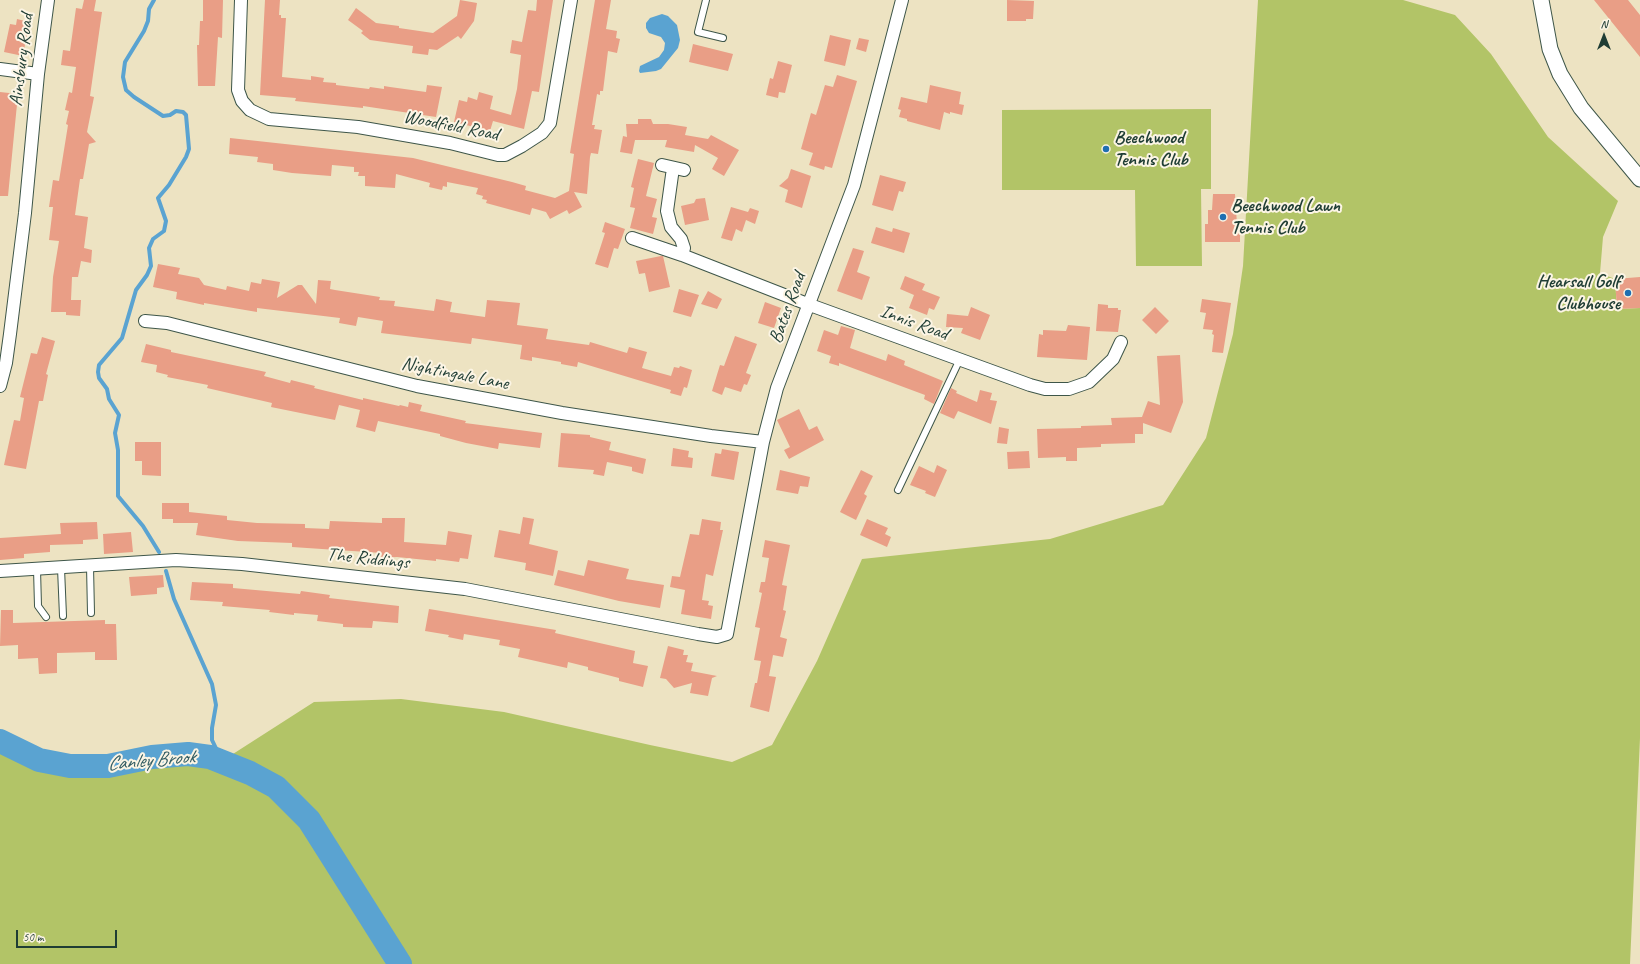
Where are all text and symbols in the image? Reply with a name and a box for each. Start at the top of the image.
street label: Ainsbury Road [5,12,39,108]
north arrow [1584,16,1624,56]
text: N [1601,17,1607,31]
street label: Woodfield Road [401,106,501,146]
place label: Beechwood Tennis Club [1114,127,1188,171]
marker: Beechwood Tennis Club [1101,144,1111,154]
place label: Beechwood Lawn Tennis Club [1231,195,1340,239]
marker: Beechwood Lawn Tennis Club [1218,212,1228,222]
street label: Bates Road [765,270,811,346]
place label: Hearsall Golf Clubhouse [1537,271,1620,315]
marker: Hearsall Golf Clubhouse [1623,288,1633,298]
street label: Innis Road [877,300,951,346]
street label: Nightingale Lane [399,352,511,396]
street label: The Riddings [326,543,410,575]
water label: Canley Brook [106,745,196,777]
scale bar [18,922,119,948]
text: 50 m [23,929,43,945]

